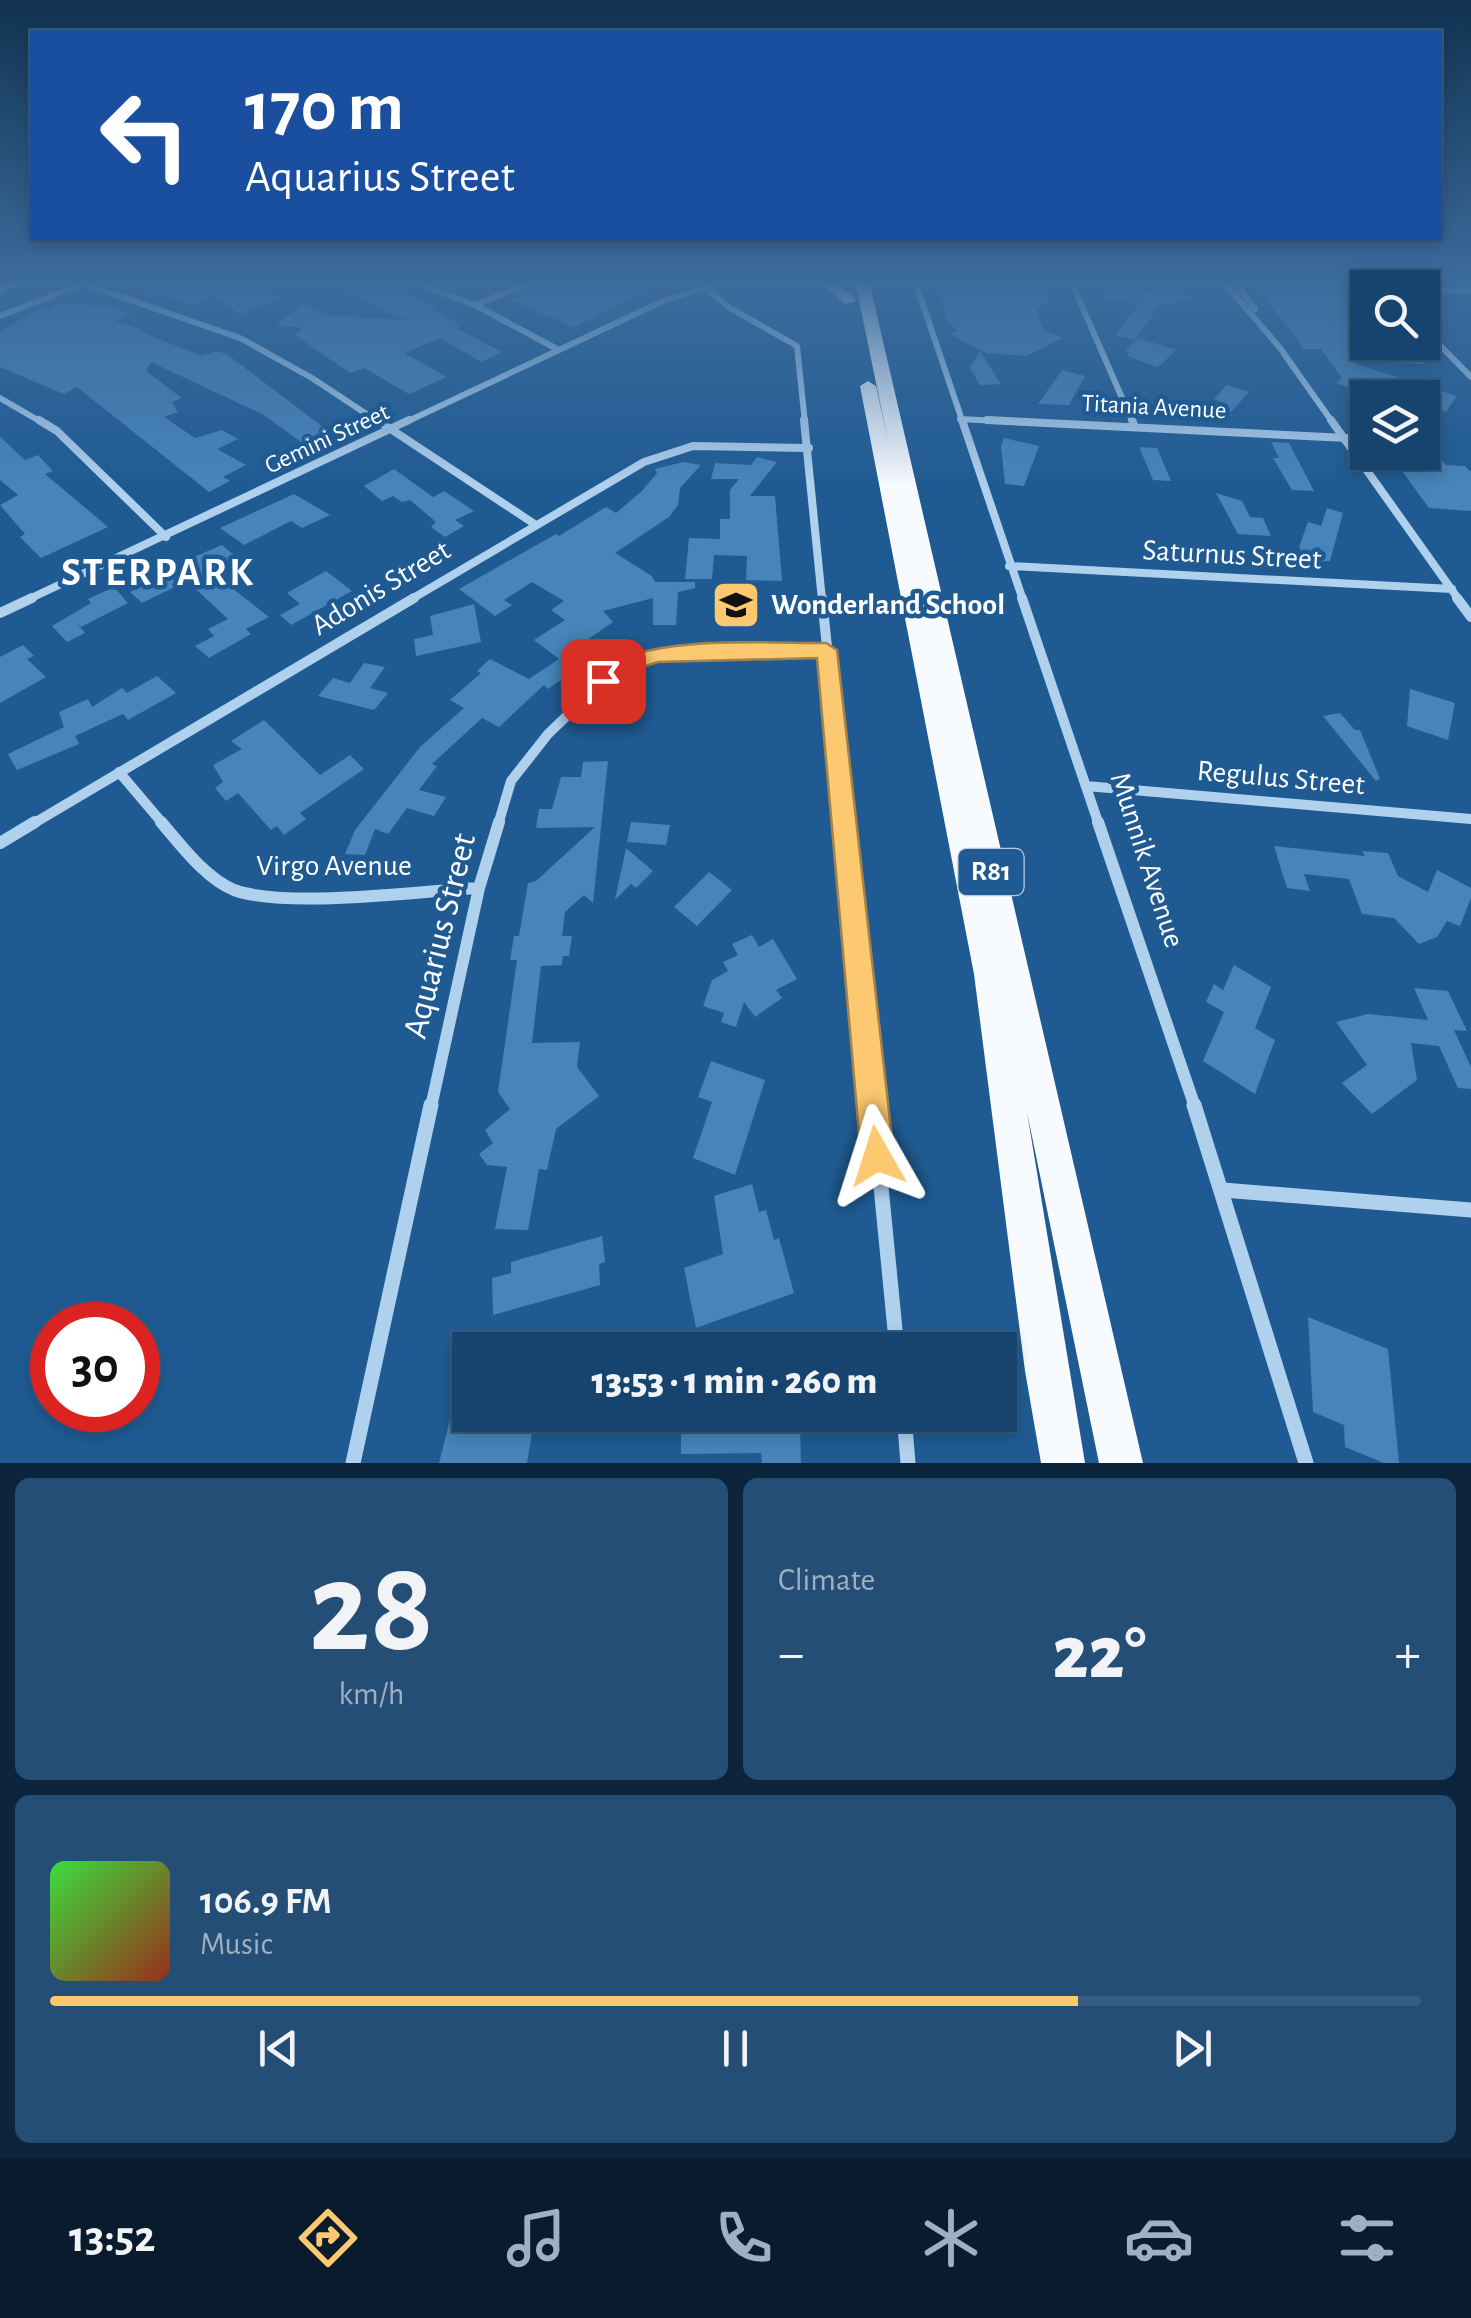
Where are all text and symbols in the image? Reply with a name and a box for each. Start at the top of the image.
icon: left [80,70,210,200]
text: 170 m [245,73,404,143]
text: Aquarius Street [245,155,515,200]
map controls [1350,270,1440,470]
button: search [1350,270,1440,360]
button: layers [1350,380,1440,470]
street label: Titania Avenue [1081,391,1227,423]
street label: Gemini Street [261,399,393,479]
street label: Adonis Street [306,535,456,641]
street label: Saturnus Street [1142,535,1323,575]
district label: STERPARK [61,553,255,593]
school or university icon: Wonderland School [710,579,762,631]
place label: Wonderland School [771,590,1005,620]
pin [561,639,646,724]
icon: arrive [576,654,631,709]
street label: Regulus Street [1196,756,1367,800]
street label: Munnik Avenue [1105,769,1189,951]
street label: Aquarius Street [398,830,482,1042]
road number: R81 [958,849,1024,895]
street label: Virgo Avenue [256,851,412,881]
position arrow [825,1104,929,1208]
speed limit sign: 30 [30,1302,160,1432]
text: 13:53 · 1 min · 260 m [592,1363,877,1401]
text: 28 [309,1545,434,1675]
text: Climate [778,1564,875,1596]
text: 22° [1053,1617,1146,1692]
text: − [778,1627,804,1682]
text: + [1395,1627,1421,1682]
text: km/h [338,1678,405,1710]
text: 106.9 FM [200,1883,332,1921]
text: Music [200,1928,273,1960]
icon: previous [251,2021,306,2076]
icon: pause [708,2021,763,2076]
icon: next [1165,2021,1220,2076]
icon: directions [293,2203,363,2273]
icon: music [501,2203,571,2273]
icon: phone [709,2203,779,2273]
icon: climate [916,2203,986,2273]
icon: car [1124,2203,1194,2273]
icon: filters [1332,2203,1402,2273]
text: 13:52 [69,2215,155,2260]

